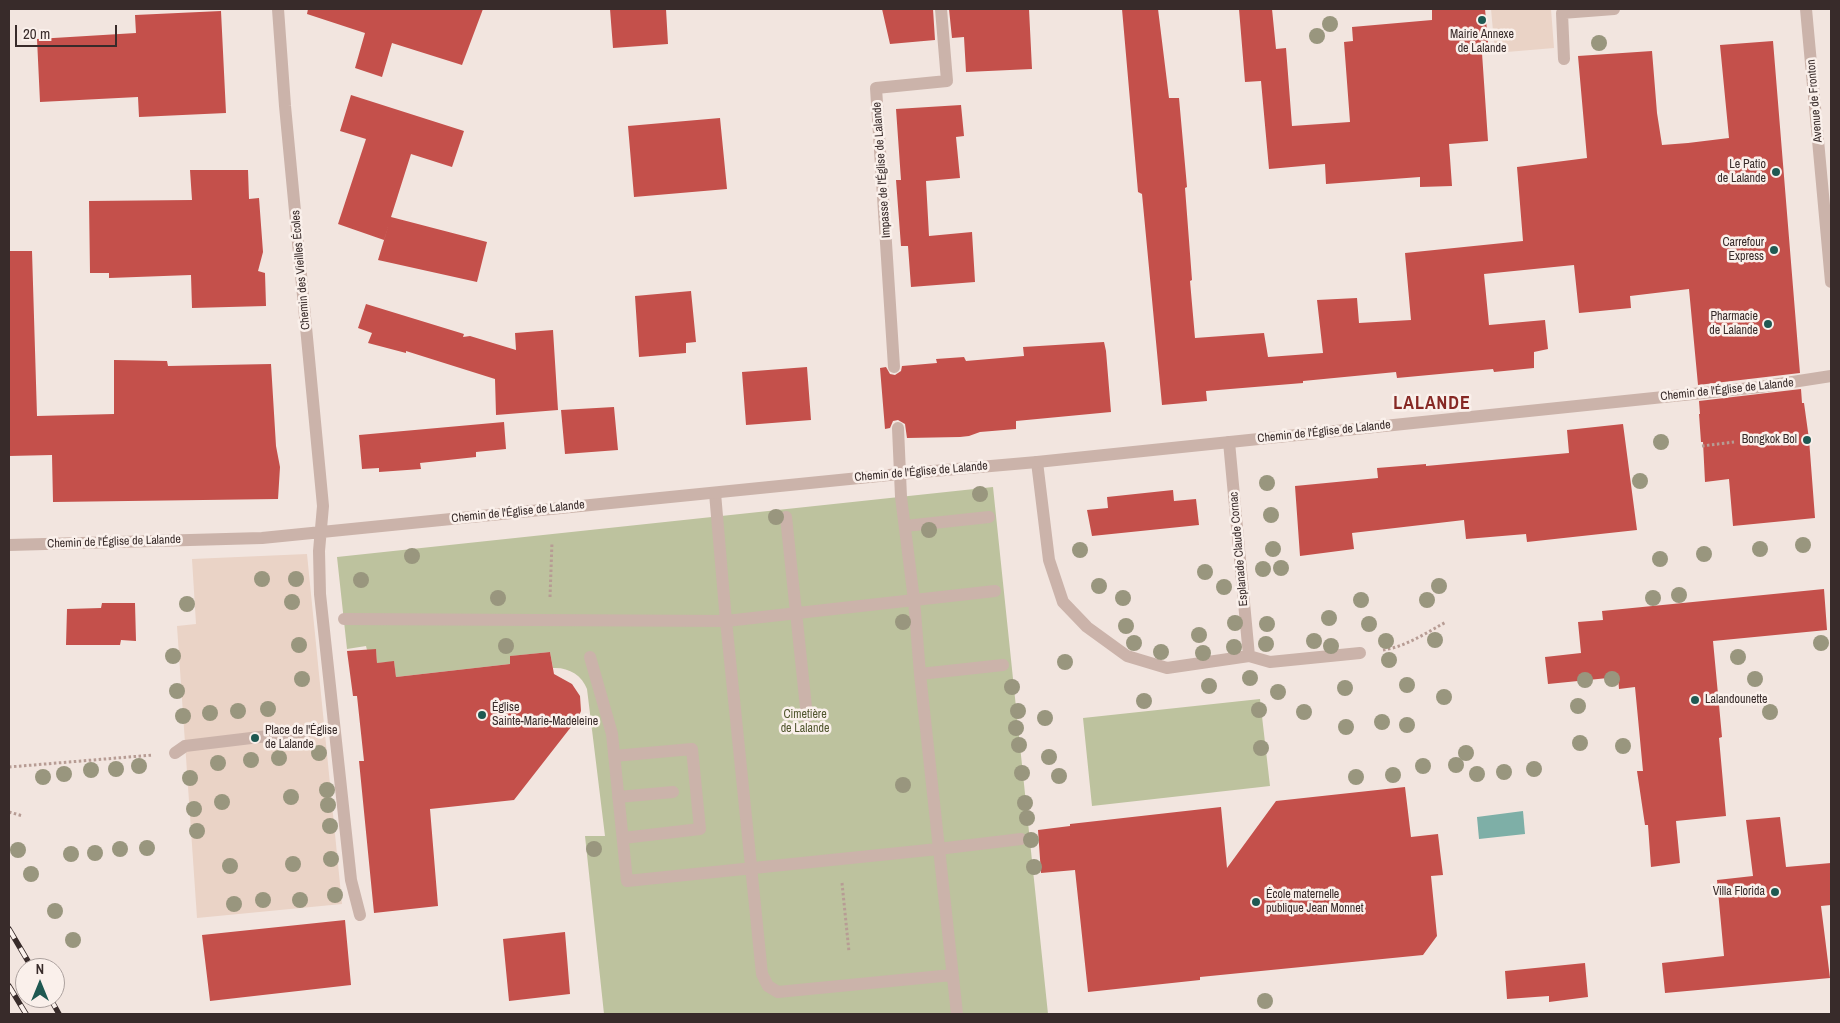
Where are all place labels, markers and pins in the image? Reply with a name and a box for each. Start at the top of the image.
marker: Mairie Annexe de Lalande [1476,14,1488,26]
place label: Mairie Annexe de Lalande [1450,28,1514,56]
place label: Le Patio de Lalande [1717,158,1766,186]
marker: Le Patio de Lalande [1770,166,1782,178]
place label: Carrefour Express [1722,236,1764,264]
marker: Carrefour Express [1768,244,1780,256]
place label: Pharmacie de Lalande [1709,310,1758,338]
marker: Pharmacie de Lalande [1762,318,1774,330]
place label: Bongkok Bol [1742,433,1797,447]
marker: Bongkok Bol [1801,434,1813,446]
place label: Lalandounette [1705,693,1767,707]
marker: Lalandounette [1689,694,1701,706]
place label: Église Sainte-Marie-Madeleine [492,701,598,729]
marker: Église Sainte-Marie-Madeleine [476,709,488,721]
place label: Place de l'Église de Lalande [265,724,337,752]
marker: Place de l'Église de Lalande [249,732,261,744]
place label: Villa Florida [1713,885,1765,899]
marker: Villa Florida [1769,886,1781,898]
place label: École maternelle publique Jean Monnet [1266,888,1363,916]
marker: École maternelle publique Jean Monnet [1250,896,1262,908]

